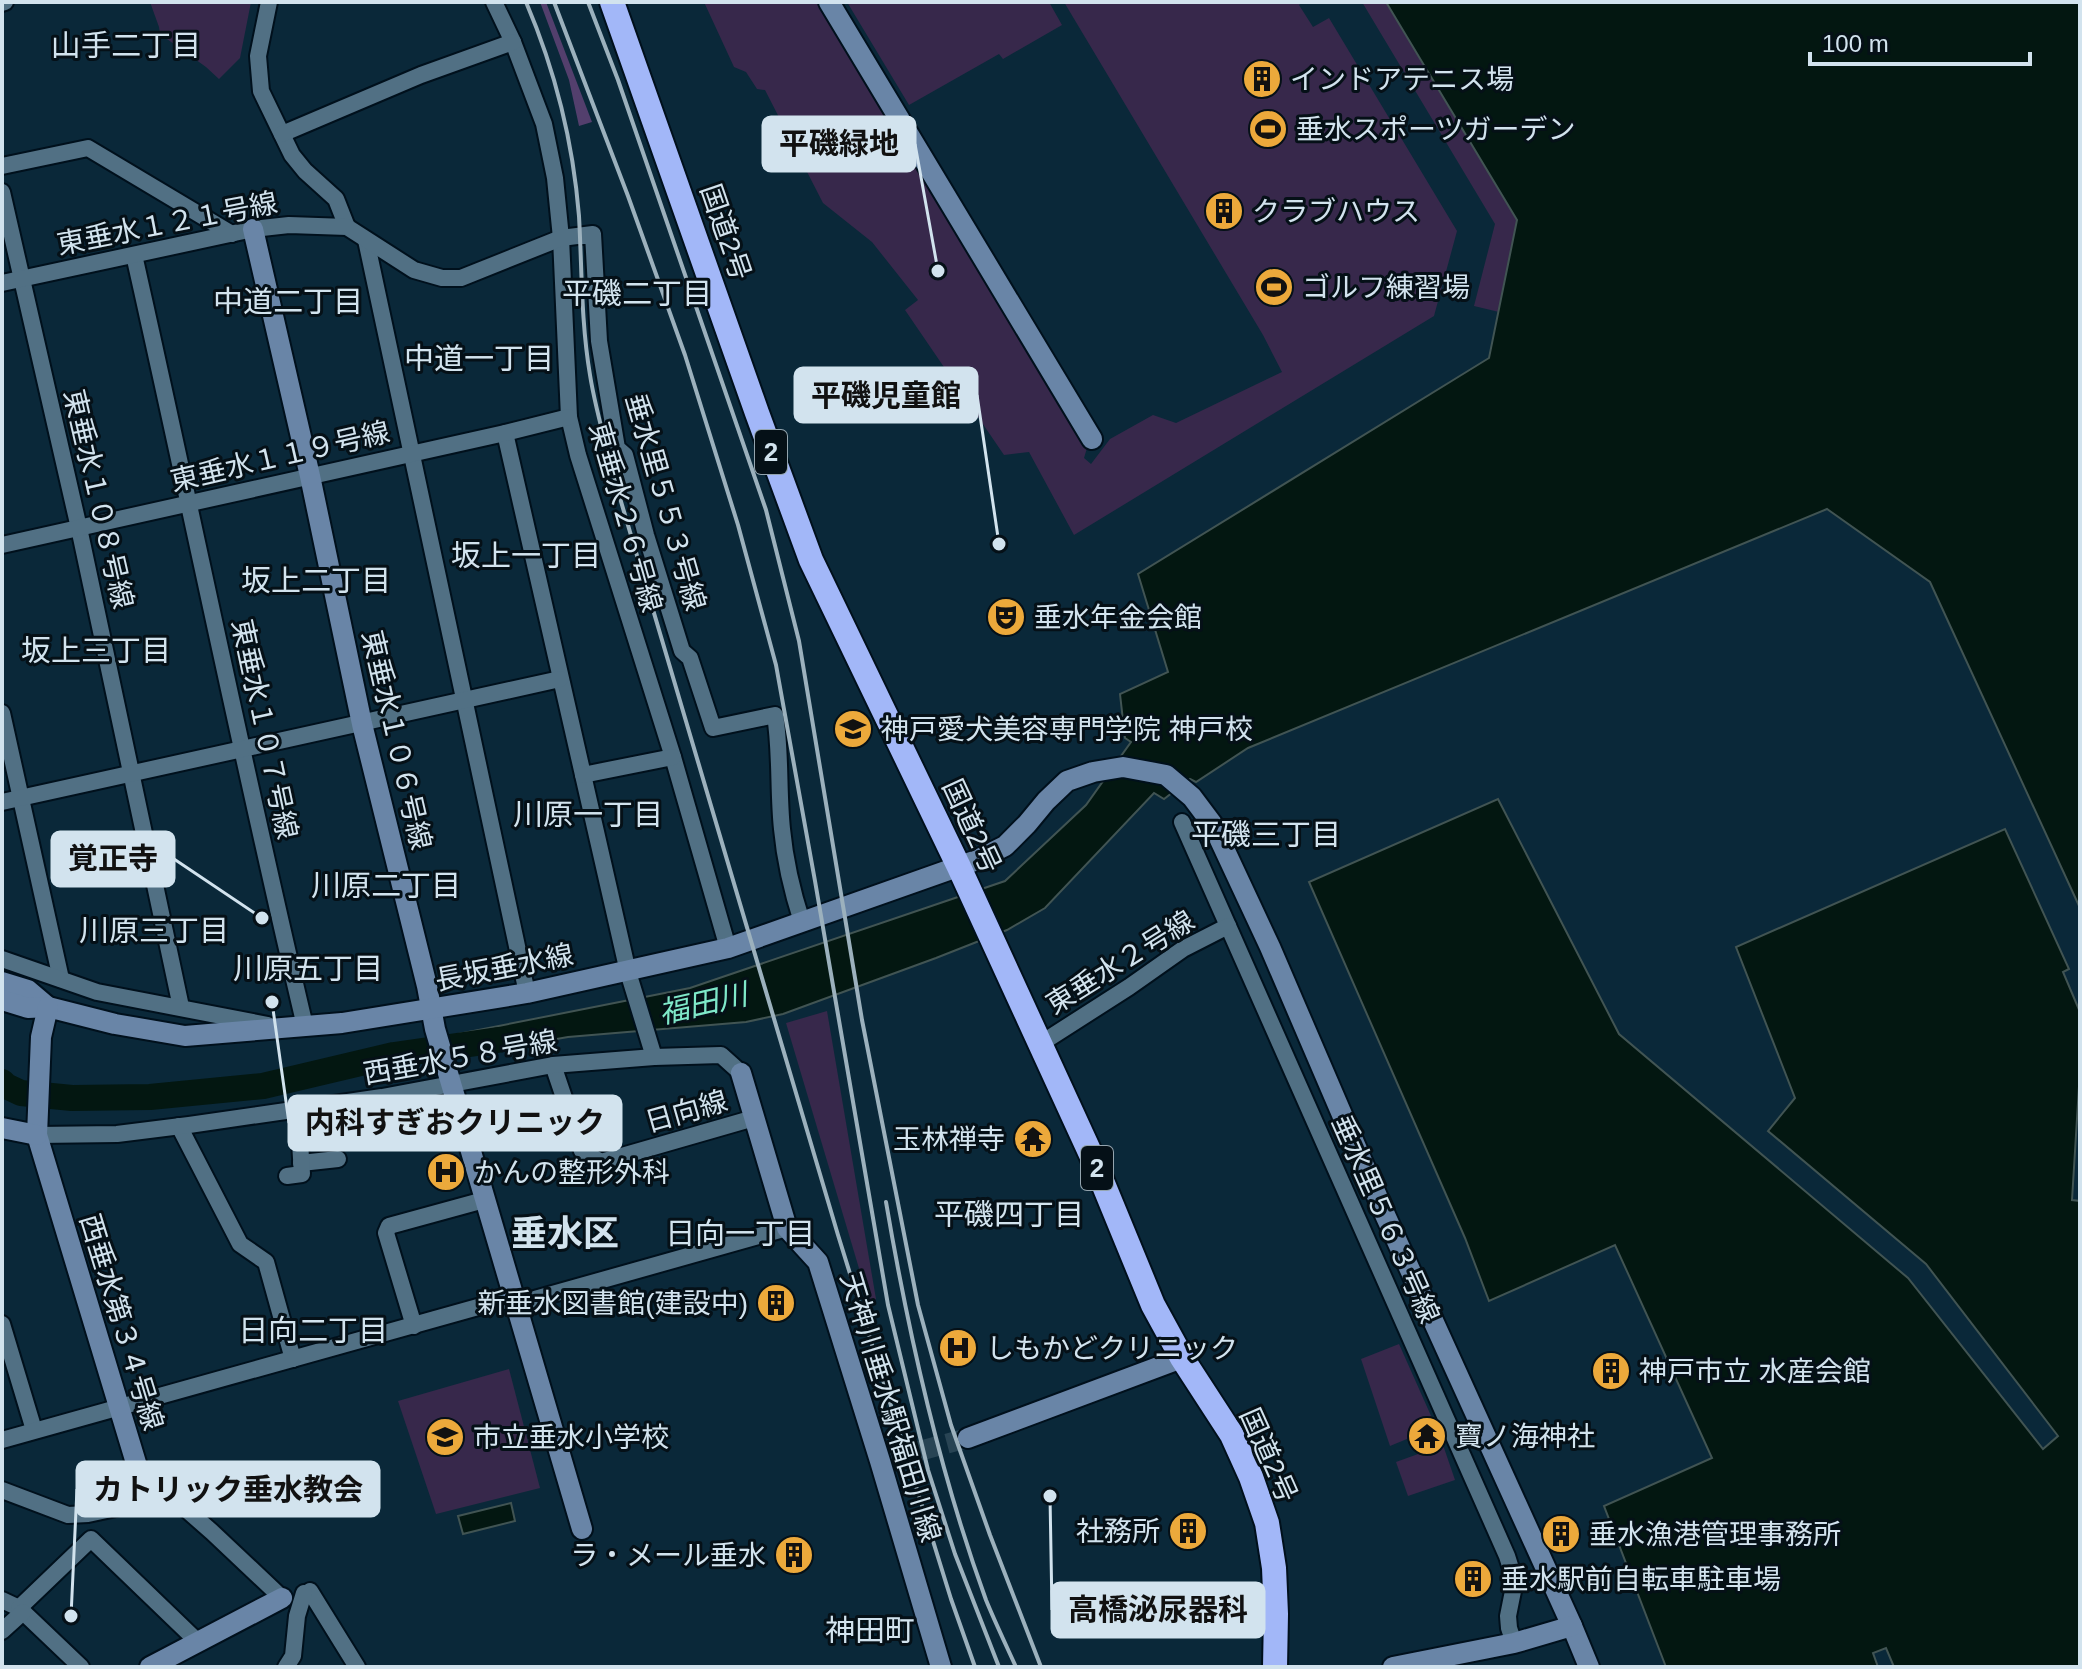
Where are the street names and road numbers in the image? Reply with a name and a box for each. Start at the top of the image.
street label: 国道2号 [695,180,756,284]
street label: 東垂水１２１号線 [54,187,280,260]
street label: 東垂水１０８号線 [58,386,139,612]
street label: 垂水里５５３号線 [620,390,711,614]
street label: 東垂水１１９号線 [167,416,393,497]
street label: 東垂水２６号線 [584,419,667,616]
road number: 2 [755,430,787,474]
street label: 東垂水１０７号線 [226,616,303,842]
street label: 東垂水１０６号線 [356,627,437,853]
street label: 国道2号 [936,775,1007,878]
street label: 東垂水２号線 [1041,905,1200,1020]
street label: 長坂垂水線 [432,939,576,996]
street label: 西垂水５８号線 [361,1025,559,1090]
street label: 日向線 [641,1085,731,1138]
street label: 垂水里５６３号線 [1326,1111,1445,1328]
road number: 2 [1081,1146,1113,1190]
street label: 西垂水第３４号線 [74,1211,169,1434]
street label: 天神川垂水駅福田川線 [835,1269,946,1546]
street label: 国道2号 [1234,1403,1303,1507]

